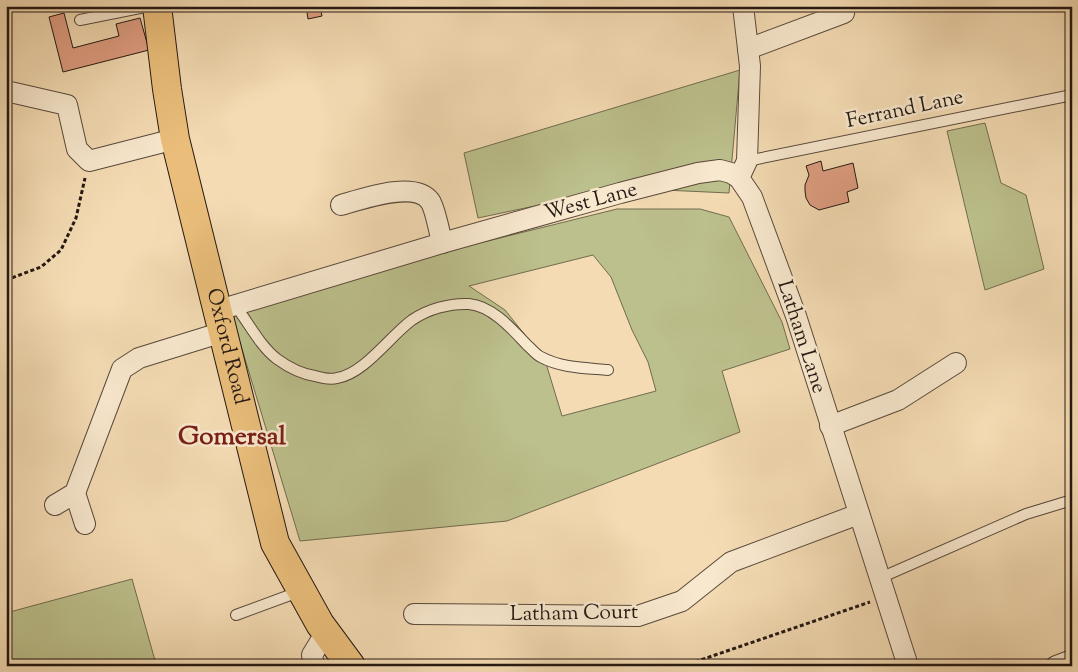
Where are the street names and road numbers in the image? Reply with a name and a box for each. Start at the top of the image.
street label: Ferrand Lane [843,83,967,137]
street label: West Lane [541,175,641,229]
street label: Latham Lane [769,276,833,398]
street label: Oxford Road [197,285,255,408]
street label: Latham Court [510,598,638,630]

